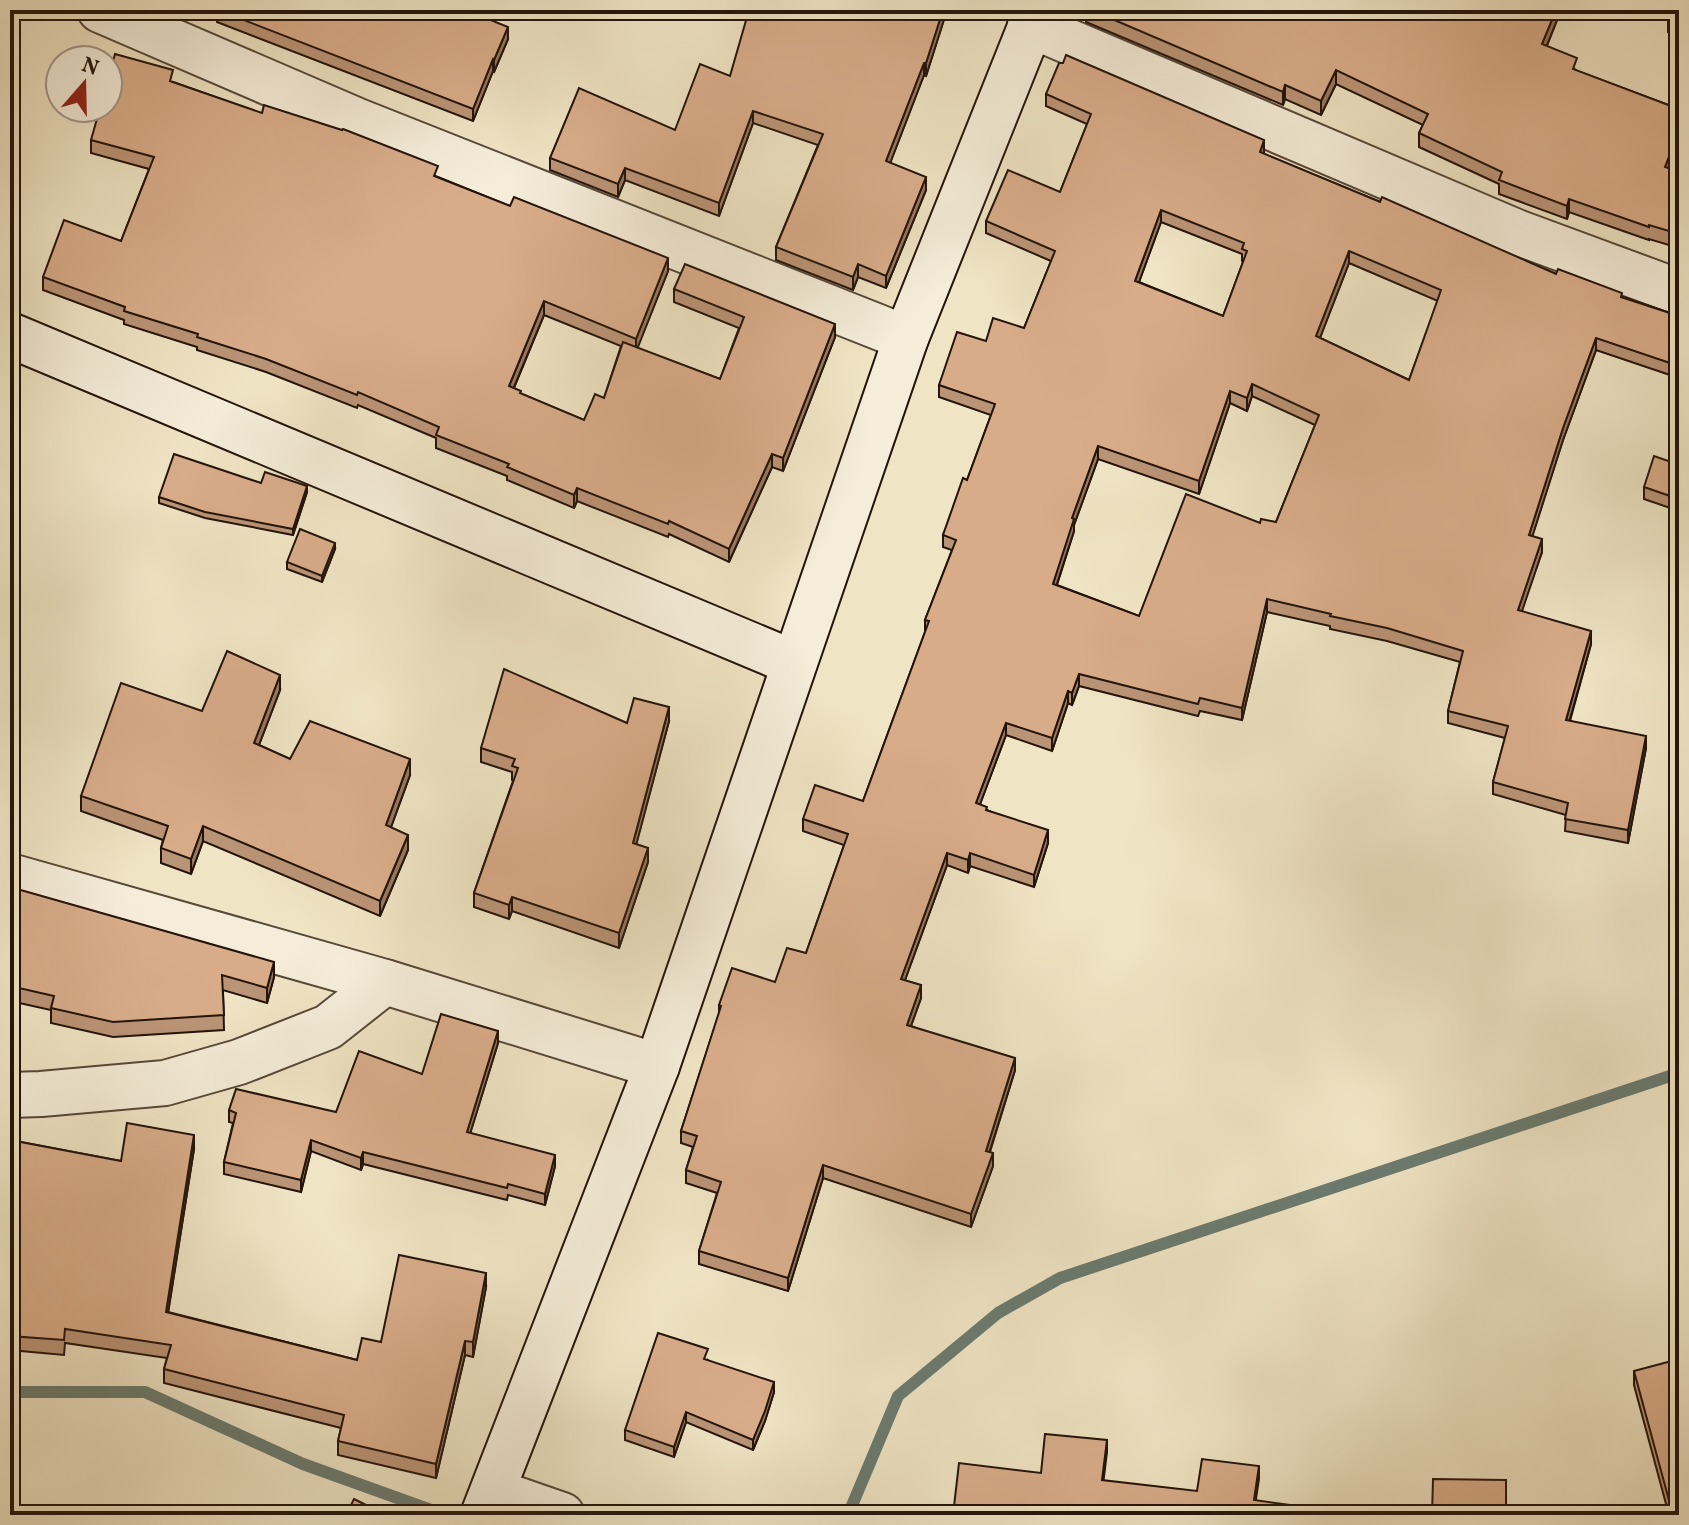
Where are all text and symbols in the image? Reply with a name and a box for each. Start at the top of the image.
north arrow [44,44,124,124]
text: N [77,50,103,85]

